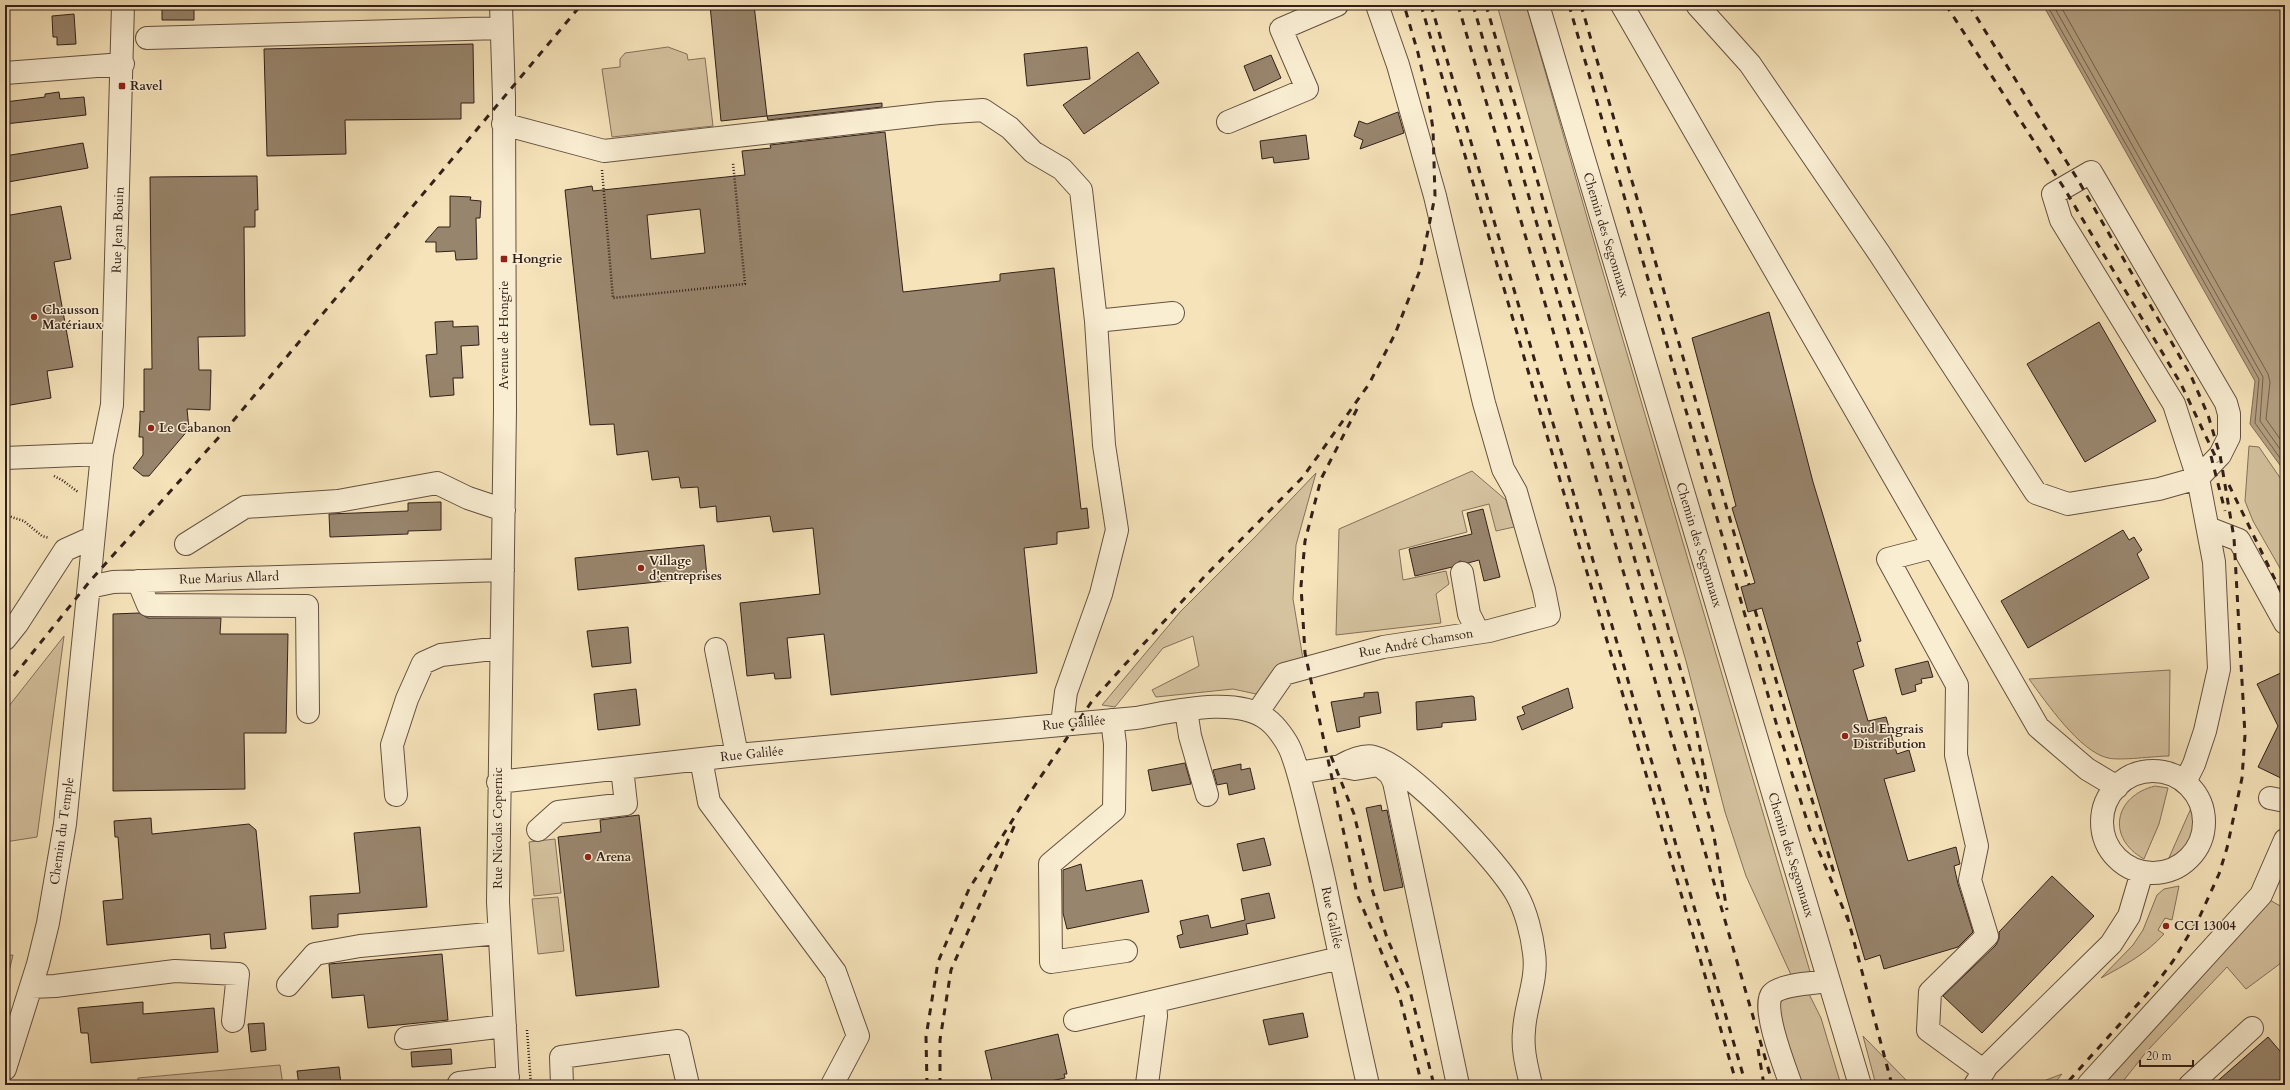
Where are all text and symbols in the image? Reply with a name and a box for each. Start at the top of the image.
place label: Ravel [130,77,163,95]
marker: Ravel [117,81,127,91]
street label: Chemin des Segonnaux [1578,170,1634,300]
street label: Rue Jean Bouin [107,186,129,273]
place label: Hongrie [512,250,562,268]
marker: Hongrie [499,254,509,264]
street label: Avenue de Hongrie [495,280,513,389]
place label: Chausson Matériaux [42,301,103,334]
marker: Chausson Matériaux [29,312,39,322]
place label: Le Cabanon [159,419,232,437]
marker: Le Cabanon [146,423,156,433]
street label: Chemin des Segonnaux [1671,480,1727,610]
place label: Village d'entreprises [649,552,722,585]
marker: Village d'entreprises [636,563,646,573]
street label: Rue Marius Allard [179,567,279,589]
street label: Rue André Chamson [1357,624,1475,662]
street label: Rue Galilée [1042,711,1107,735]
place label: Sud Engrais Distribution [1853,720,1927,753]
marker: Sud Engrais Distribution [1840,731,1850,741]
street label: Rue Galilée [719,742,785,766]
street label: Rue Nicolas Copernic [489,767,507,889]
street label: Chemin du Temple [46,776,78,886]
street label: Chemin des Segonnaux [1763,790,1819,920]
place label: Arena [596,848,632,866]
marker: Arena [583,852,593,862]
street label: Rue Galilée [1317,885,1347,951]
place label: CCI 13004 [2174,917,2236,935]
marker: CCI 13004 [2161,921,2171,931]
scale bar [2140,1042,2193,1068]
text: 20 m [2146,1048,2173,1064]

